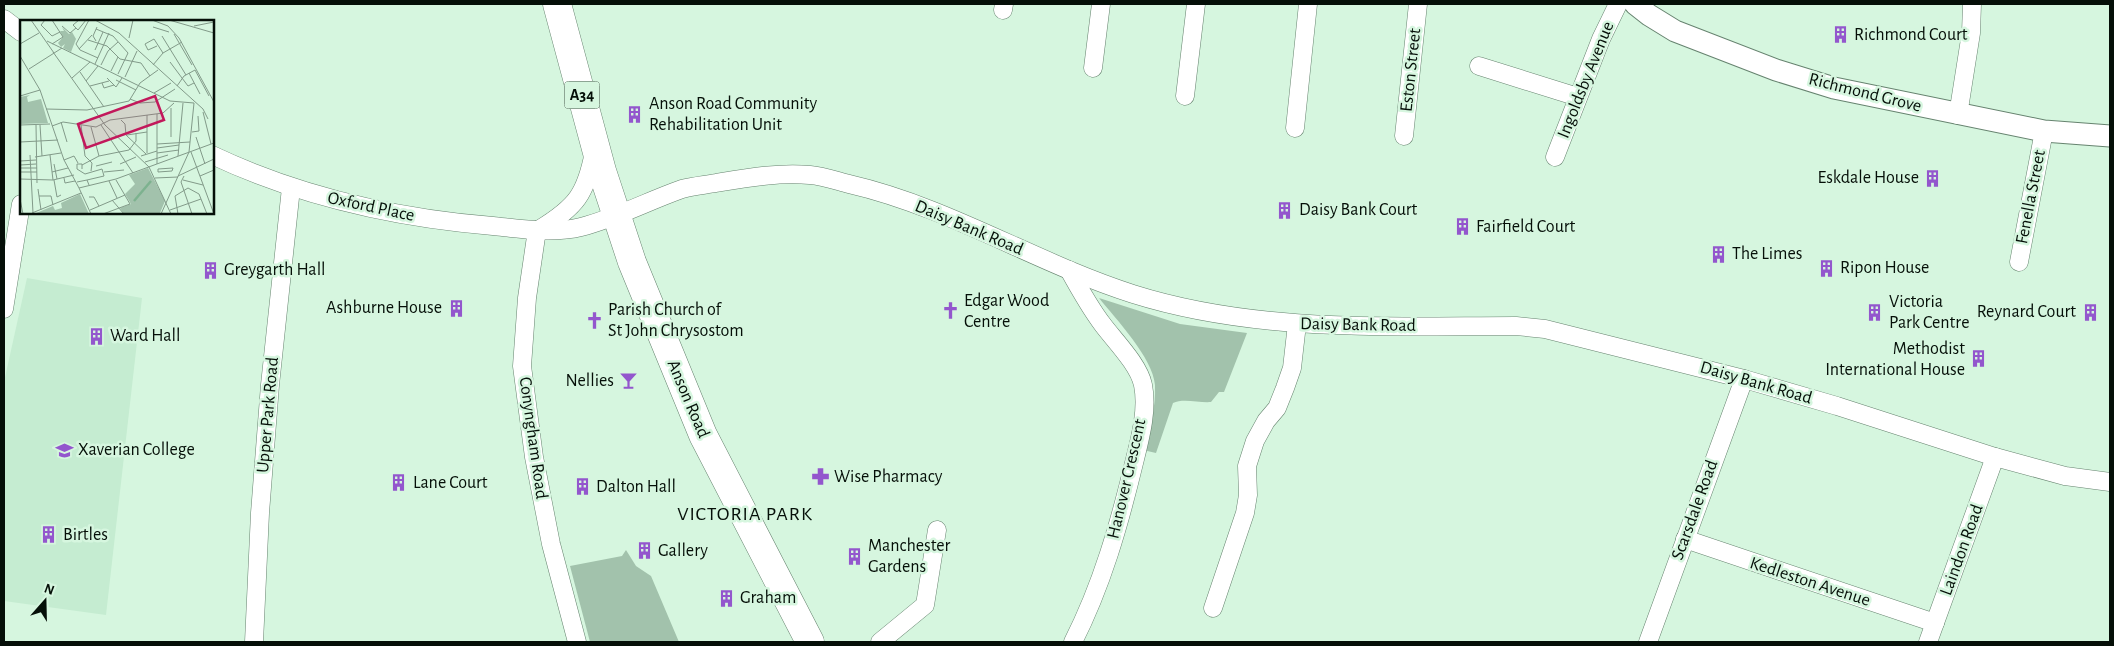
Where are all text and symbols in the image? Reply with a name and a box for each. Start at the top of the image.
street label: Ingoldsby Avenue [1554,19,1618,141]
inset map [20,20,214,214]
building icon: Richmond Court [1830,25,1850,45]
place label: Richmond Court [1854,26,1968,44]
street label: Eston Street [1398,27,1424,113]
street label: Richmond Grove [1807,70,1923,116]
road number: A34 [564,82,600,108]
place label: Anson Road Community Rehabilitation Unit [649,95,818,134]
building icon: Anson Road Community Rehabilitation Unit [625,104,645,124]
street label: Fenella Street [2013,148,2049,246]
building icon: Eskdale House [1923,168,1943,188]
place label: Eskdale House [1817,169,1919,187]
street label: Oxford Place [326,189,416,225]
street label: Daisy Bank Road [912,197,1026,259]
building icon: Daisy Bank Court [1275,200,1295,220]
place label: Daisy Bank Court [1299,201,1418,219]
building icon: Fairfield Court [1452,217,1472,237]
place label: Fairfield Court [1476,218,1575,236]
building icon: The Limes [1708,244,1728,264]
place label: The Limes [1732,245,1802,263]
building icon: Ripon House [1816,258,1836,278]
place label: Ripon House [1840,259,1929,277]
building icon: Greygarth Hall [200,260,220,280]
place label: Greygarth Hall [224,261,326,279]
place label: Edgar Wood Centre [964,292,1049,331]
place label: Victoria Park Centre [1889,293,1969,332]
building icon: Ashburne House [446,298,466,318]
place label: Ashburne House [326,299,442,317]
place label: Parish Church of St John Chrysostom [608,301,744,340]
church icon: Edgar Wood Centre [940,301,960,321]
building icon: Victoria Park Centre [1865,302,1885,322]
building icon: Reynard Court [2080,302,2100,322]
place label: Reynard Court [1977,303,2076,321]
church icon: Parish Church of St John Chrysostom [584,310,604,330]
street label: Daisy Bank Road [1300,315,1416,335]
building icon: Ward Hall [86,326,106,346]
place label: Ward Hall [110,327,181,345]
place label: Methodist International House [1825,340,1965,379]
building icon: Methodist International House [1969,349,1989,369]
street label: Upper Park Road [254,356,282,474]
street label: Anson Road [664,357,712,441]
street label: Daisy Bank Road [1698,358,1814,408]
bar icon: Nellies [618,371,638,391]
place label: Nellies [566,372,614,390]
street label: Conyngham Road [516,376,550,500]
street label: Hanover Crescent [1104,417,1150,541]
school or university icon: Xaverian College [54,440,74,460]
place label: Xaverian College [78,441,195,459]
street label: Scarsdale Road [1669,458,1721,562]
pharmacy icon: Wise Pharmacy [810,467,830,487]
place label: Wise Pharmacy [834,468,943,486]
building icon: Lane Court [389,473,409,493]
place label: Lane Court [413,474,488,492]
building icon: Dalton Hall [572,477,592,497]
place label: Dalton Hall [596,478,676,496]
street label: Laindon Road [1937,502,1987,598]
district label: VICTORIA PARK [677,504,813,524]
building icon: Birtles [39,525,59,545]
place label: Birtles [63,526,108,544]
place label: Manchester Gardens [868,537,950,576]
building icon: Gallery [634,541,654,561]
place label: Gallery [658,542,708,560]
building icon: Manchester Gardens [844,546,864,566]
street label: Kedleston Avenue [1748,554,1872,610]
north arrow [20,576,70,626]
text: N [42,581,56,598]
building icon: Graham [716,588,736,608]
place label: Graham [740,589,796,607]

